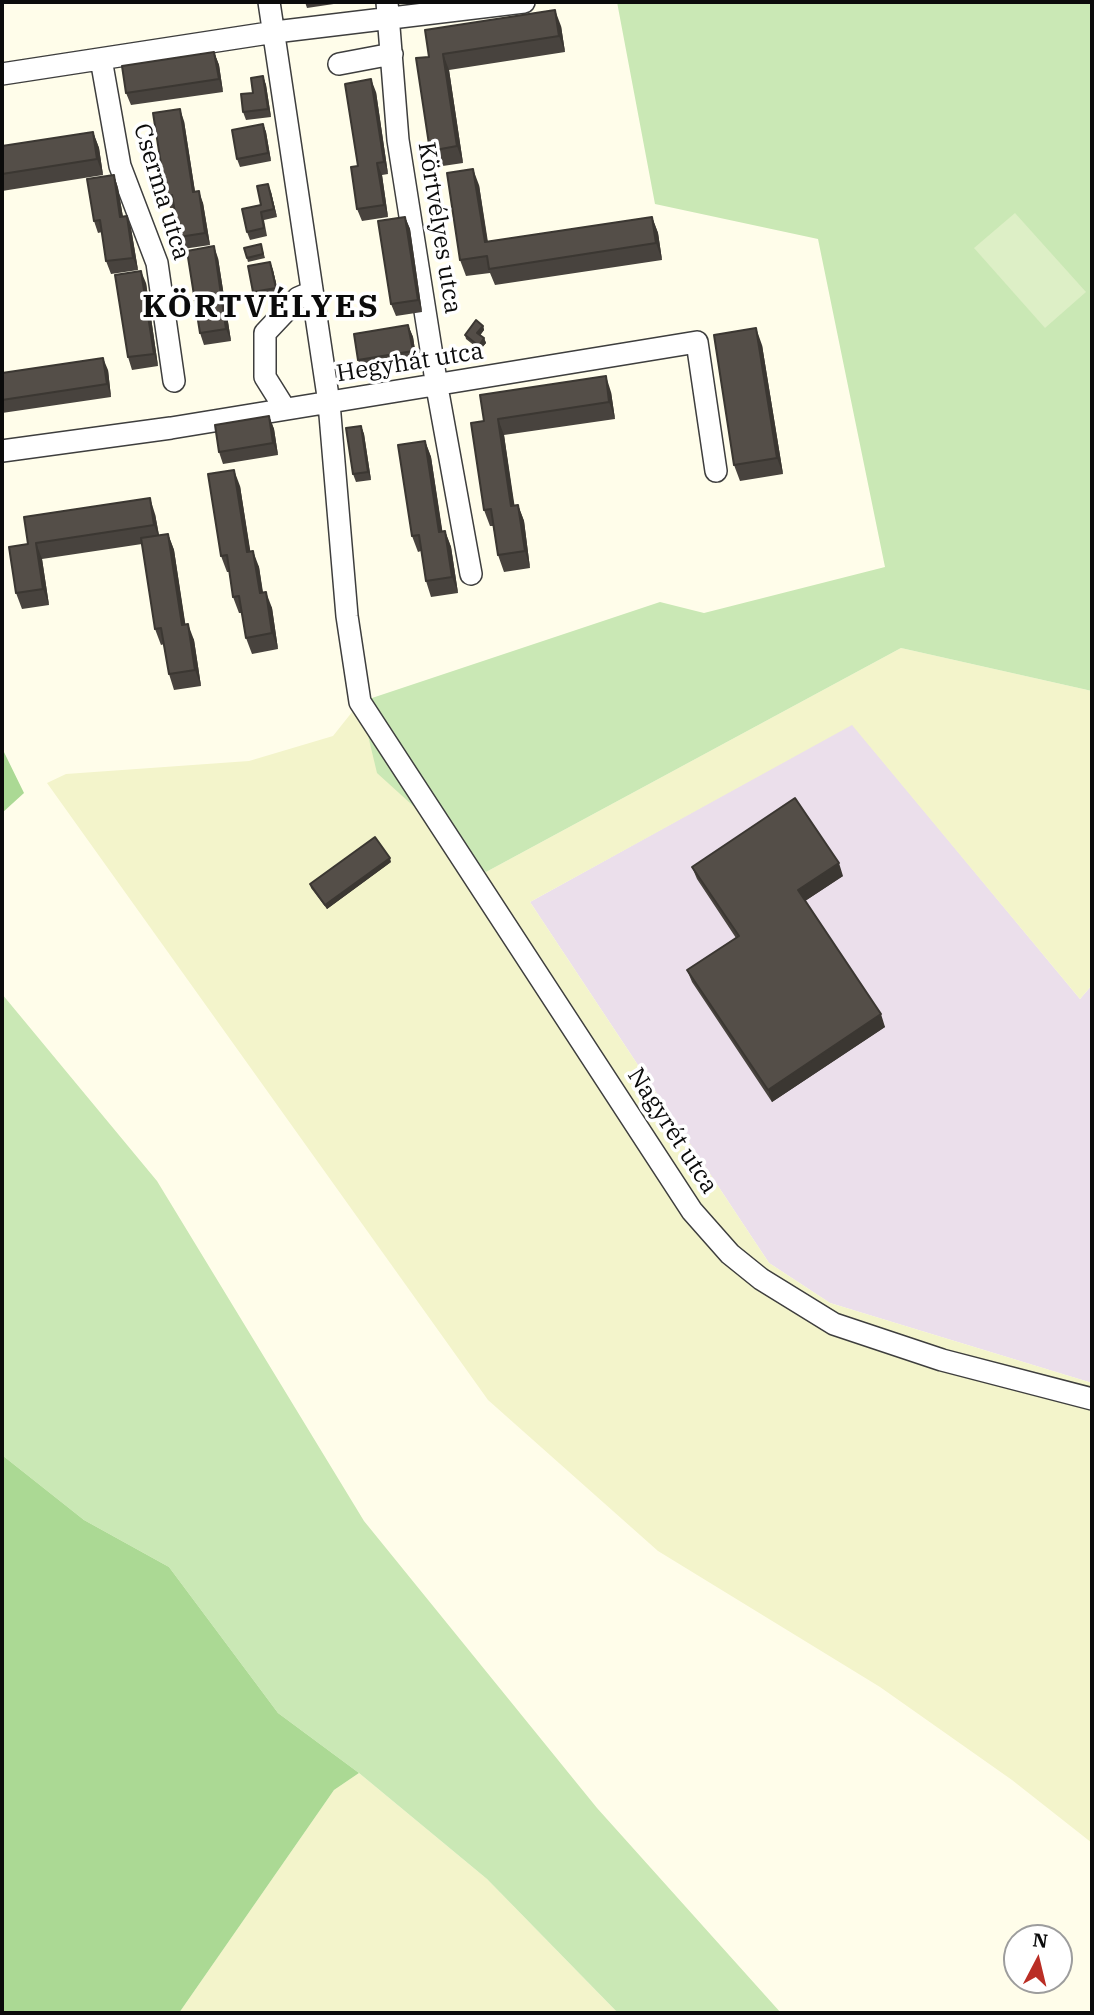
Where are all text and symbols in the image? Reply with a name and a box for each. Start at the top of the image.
street label: Cserma utca [127,120,195,264]
street label: Körtvélyes utca [411,140,467,316]
district label: KÖRTVÉLYES [143,289,379,327]
street label: Hegyhát utca [334,337,486,389]
street label: Nagyrét utca [621,1063,723,1199]
north arrow [1003,1924,1073,1994]
text: N [1031,1927,1049,1953]

